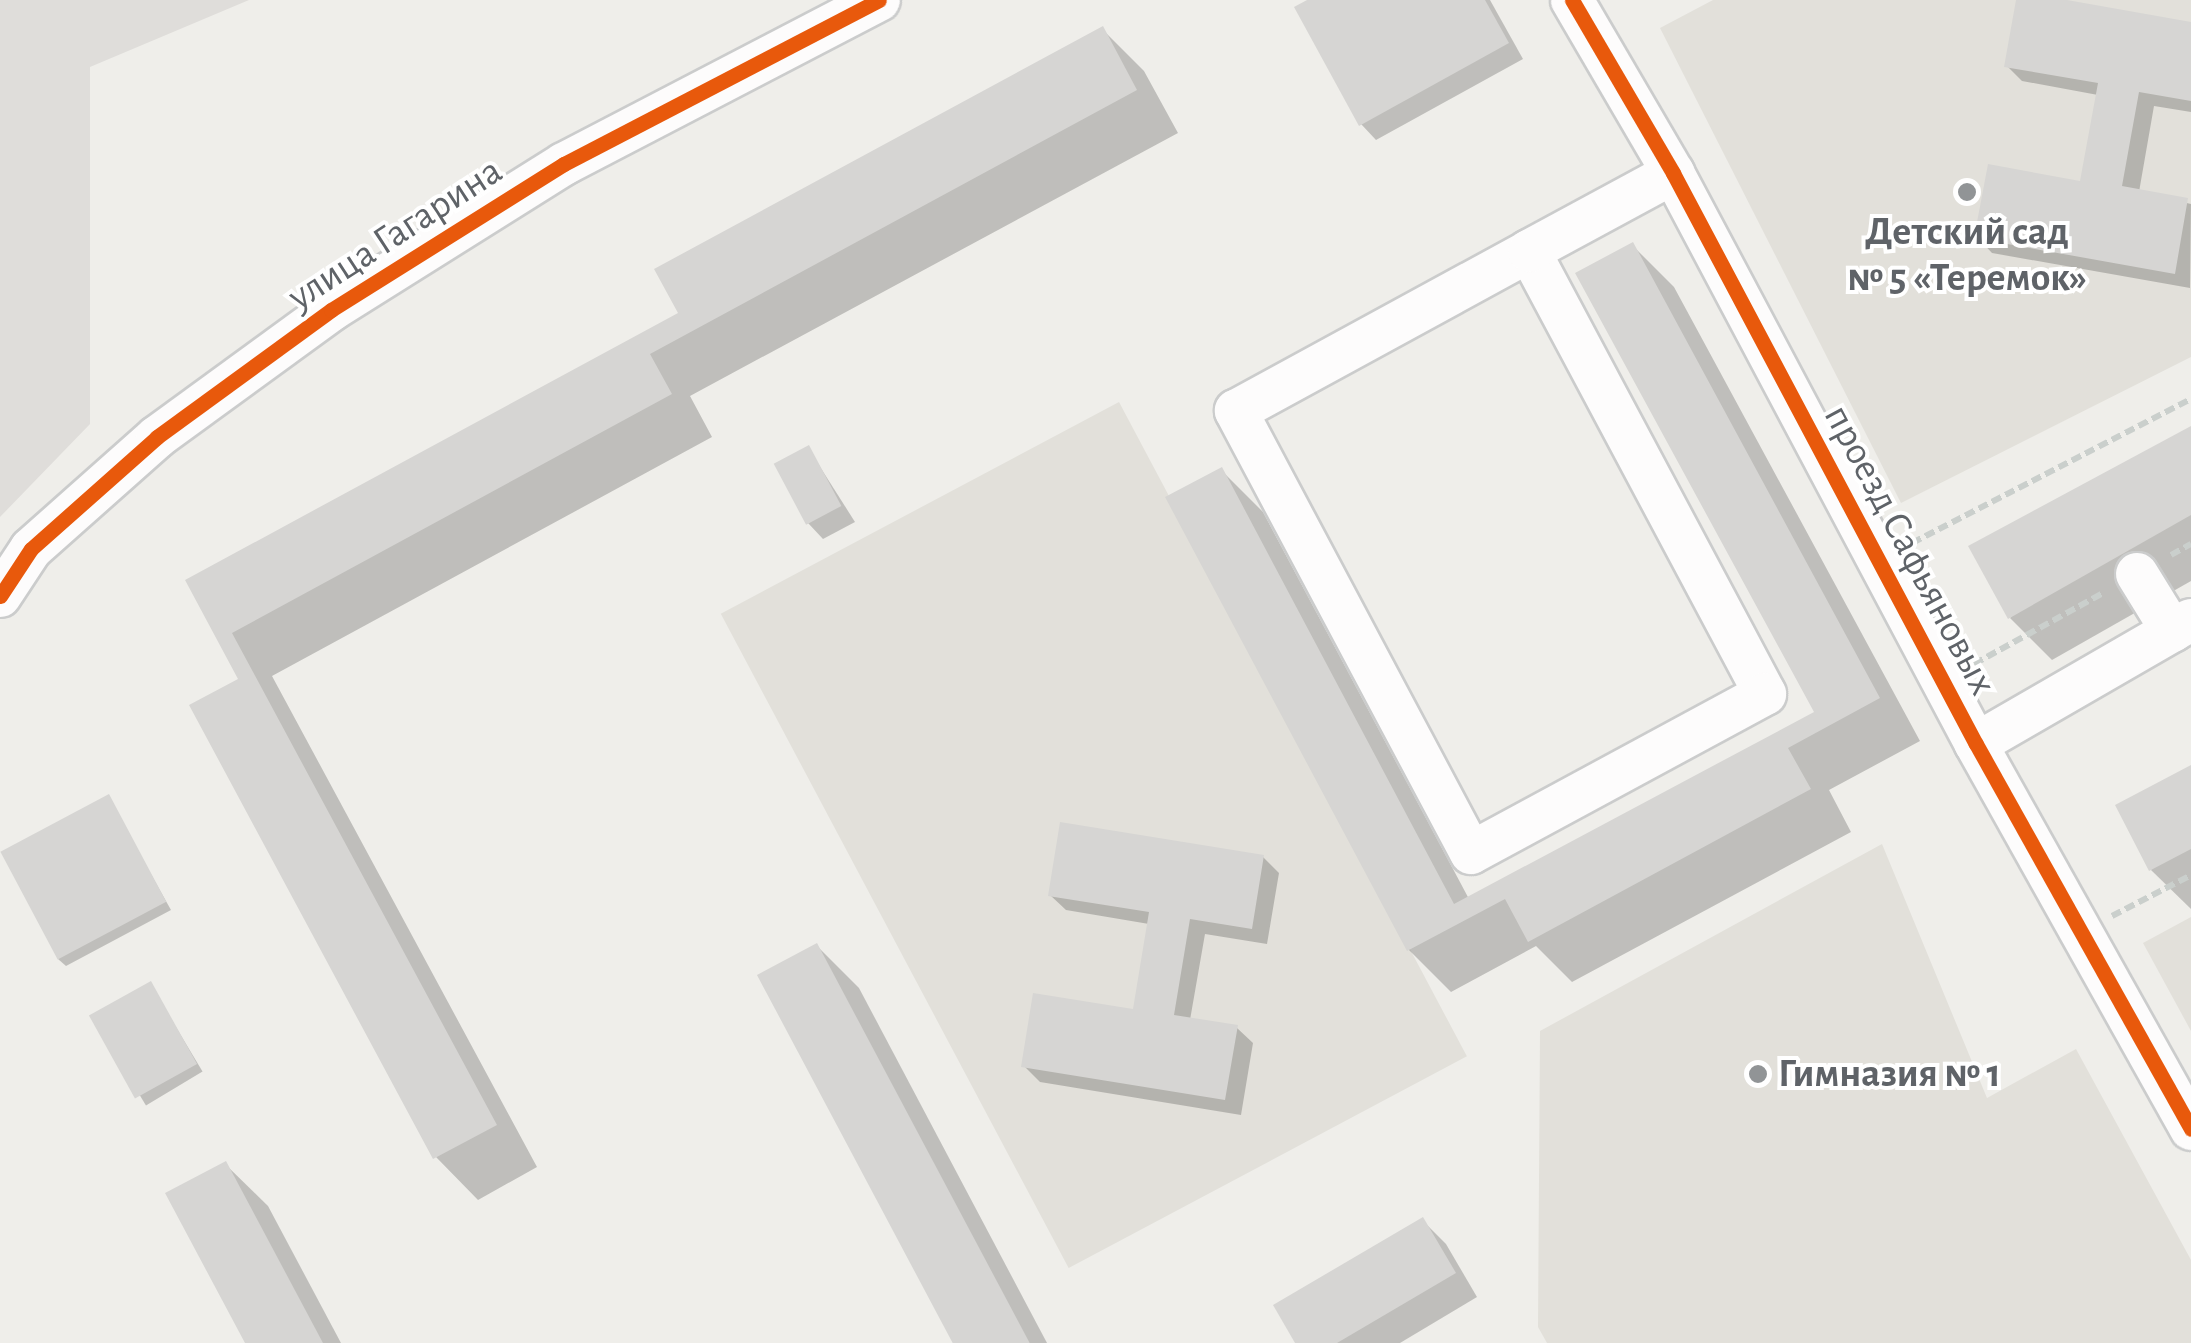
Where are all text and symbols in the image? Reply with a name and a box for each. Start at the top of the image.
street label: улица Гагарина [279,147,511,321]
marker: Детский сад № 5 «Теремок» [1956,181,1978,203]
place label: Детский сад № 5 «Теремок» [1847,208,2087,302]
street label: проезд Сафьяновых [1813,397,2007,703]
place label: Гимназия № 1 [1778,1050,2001,1098]
marker: Гимназия № 1 [1747,1063,1769,1085]

